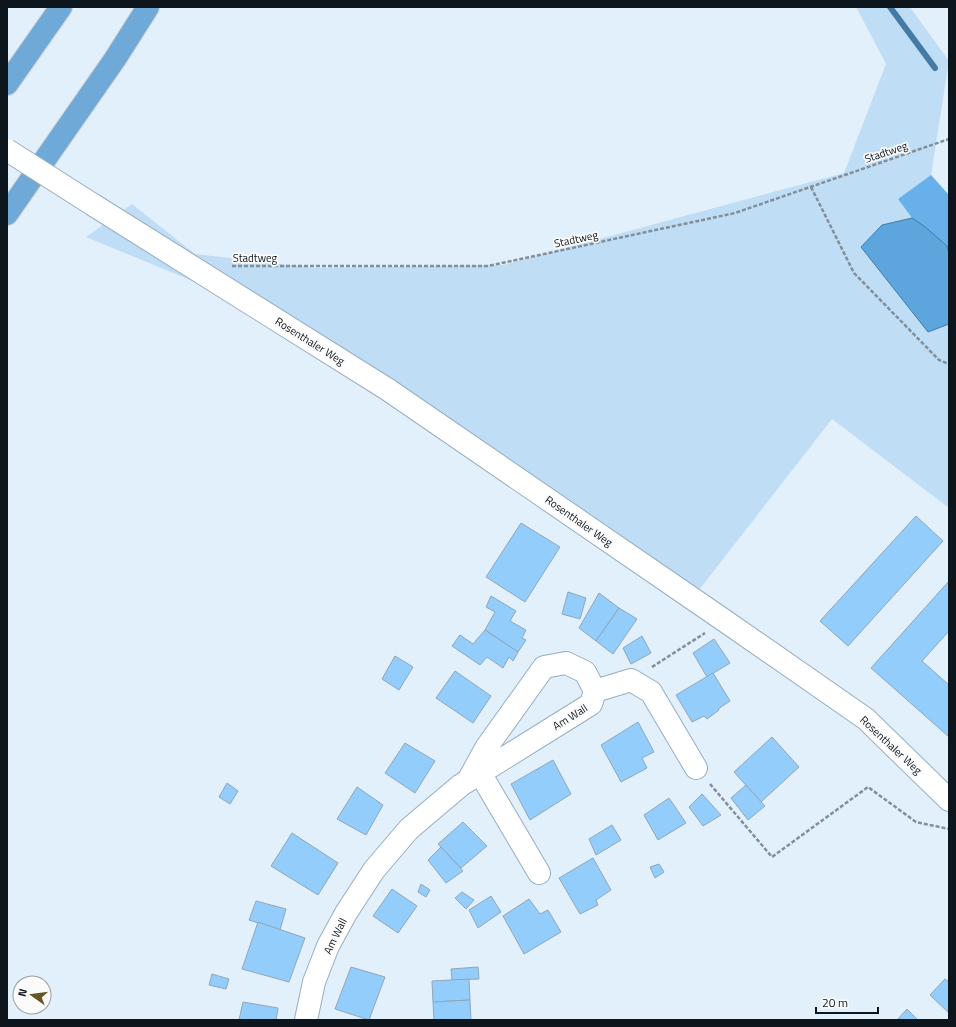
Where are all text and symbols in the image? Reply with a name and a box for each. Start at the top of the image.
street label: Stadtweg [862,137,910,167]
street label: Stadtweg [553,226,600,251]
street label: Stadtweg [233,250,278,266]
street label: Rosenthaler Weg [272,313,348,369]
street label: Rosenthaler Weg [542,492,616,551]
street label: Am Wall [549,700,591,734]
street label: Rosenthaler Weg [857,712,926,778]
street label: Am Wall [319,915,351,957]
north arrow [12,975,52,1015]
text: N [14,987,31,998]
scale bar [816,989,878,1015]
text: 20 m [822,993,848,1012]

